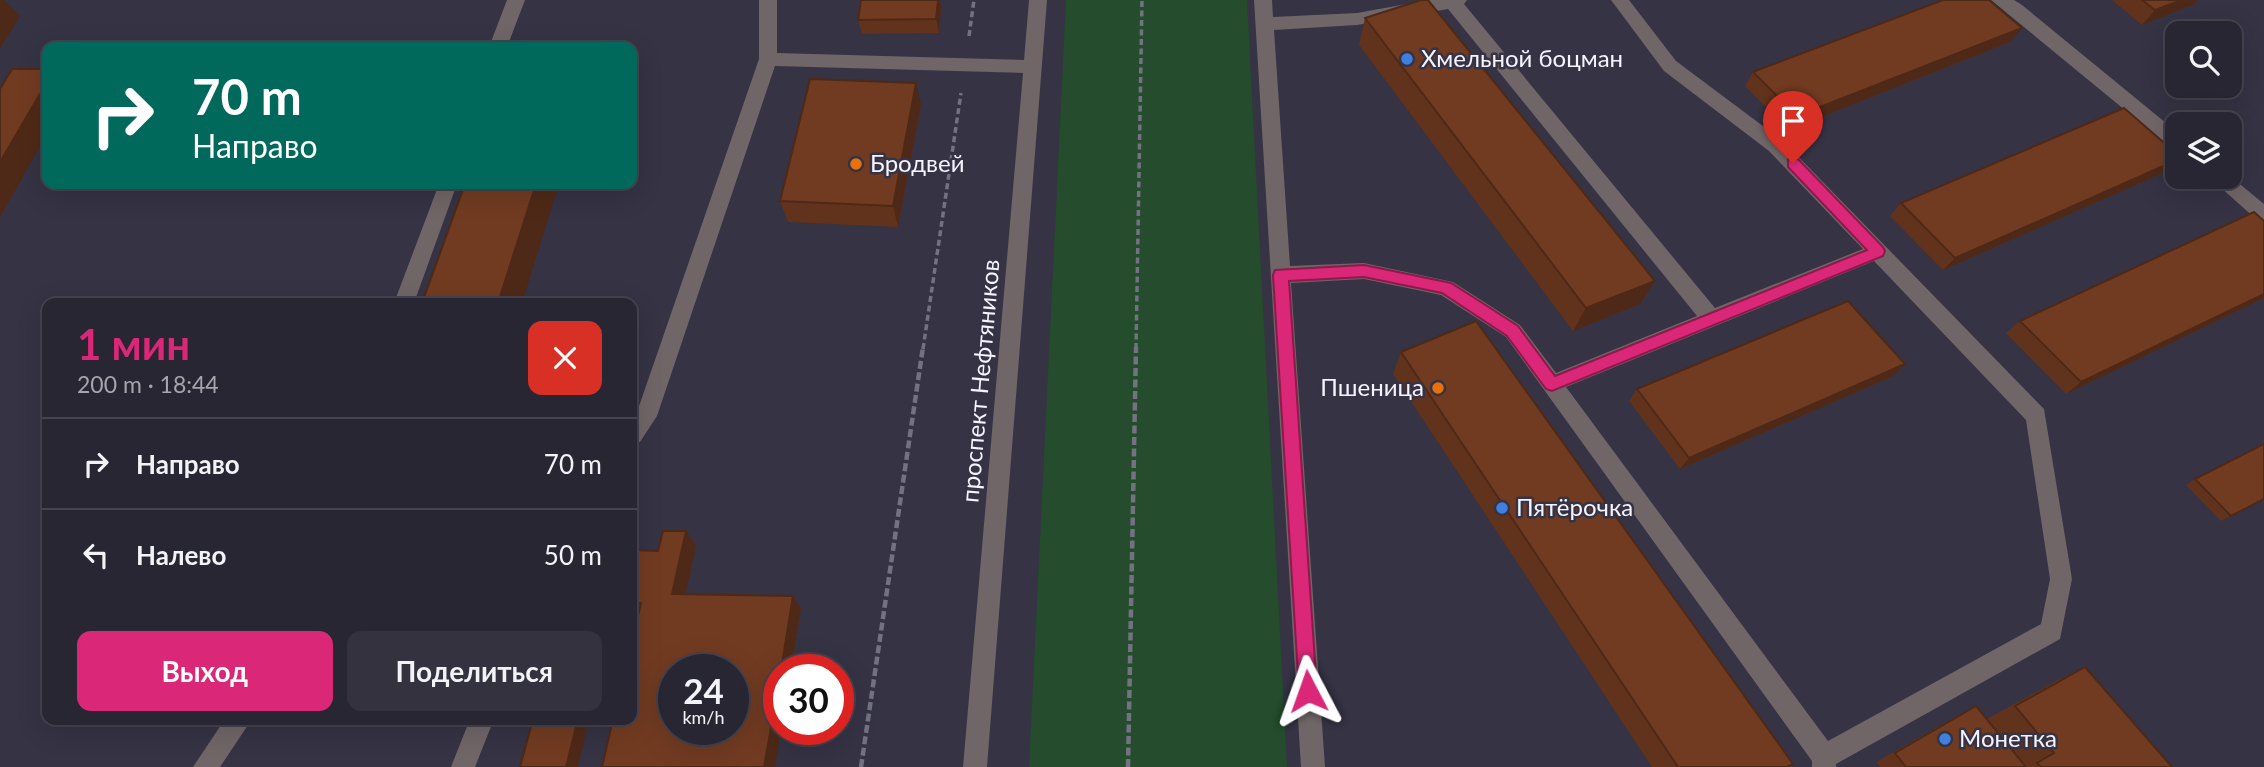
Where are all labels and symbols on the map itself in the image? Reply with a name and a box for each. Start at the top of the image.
place label: Хмельной боцман [1421,43,1623,72]
marker: Хмельной боцман [1399,51,1415,67]
pin [1763,91,1823,163]
place label: Бродвей [870,148,965,177]
marker: Бродвей [848,156,864,172]
street label: проспект Нефтяников [954,258,1005,504]
place label: Пшеница [1320,372,1424,401]
marker: Пшеница [1430,380,1446,396]
place label: Пятёрочка [1516,492,1633,521]
marker: Пятёрочка [1494,500,1510,516]
speed limit sign: 30 [763,654,854,745]
position arrow [1271,654,1345,728]
place label: Монетка [1959,723,2057,752]
marker: Монетка [1937,731,1953,747]

